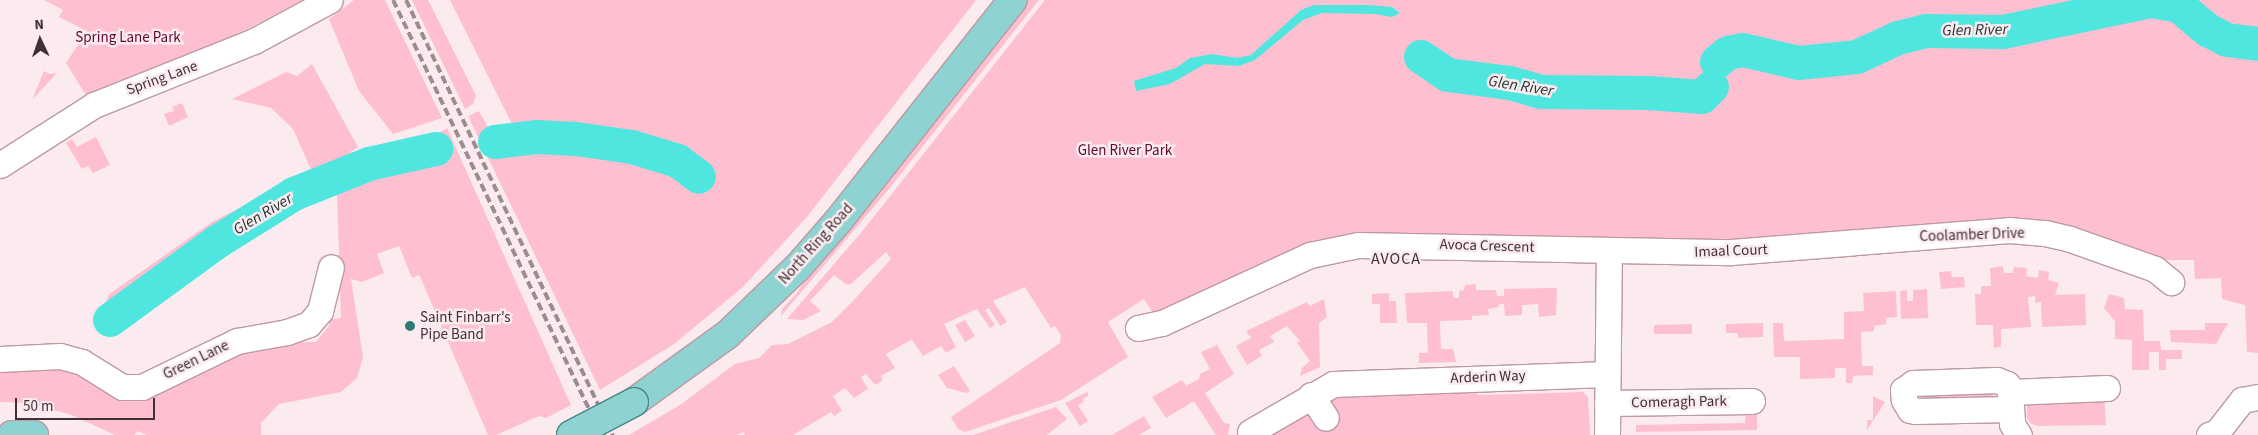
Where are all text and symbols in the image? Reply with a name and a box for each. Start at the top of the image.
north arrow [15,15,65,65]
text: N [34,15,44,35]
water label: Glen River [1942,20,2008,40]
park label: Spring Lane Park [75,29,181,47]
street label: Spring Lane [124,57,200,99]
water label: Glen River [1487,71,1555,101]
park label: Glen River Park [1078,142,1172,160]
water label: Glen River [230,189,296,239]
street label: North Ring Road [775,200,857,288]
street label: Coolamber Drive [1919,224,2025,246]
street label: Avoca Crescent [1439,235,1535,257]
street label: Imaal Court [1694,241,1768,261]
district label: AVOCA [1370,249,1422,269]
place label: Saint Finbarr's Pipe Band [420,308,511,343]
marker: Saint Finbarr's Pipe Band [404,320,416,332]
street label: Green Lane [160,336,232,384]
street label: Arderin Way [1450,367,1526,387]
scale bar [18,388,158,420]
street label: Comeragh Park [1631,392,1727,412]
text: 50 m [23,396,53,417]

